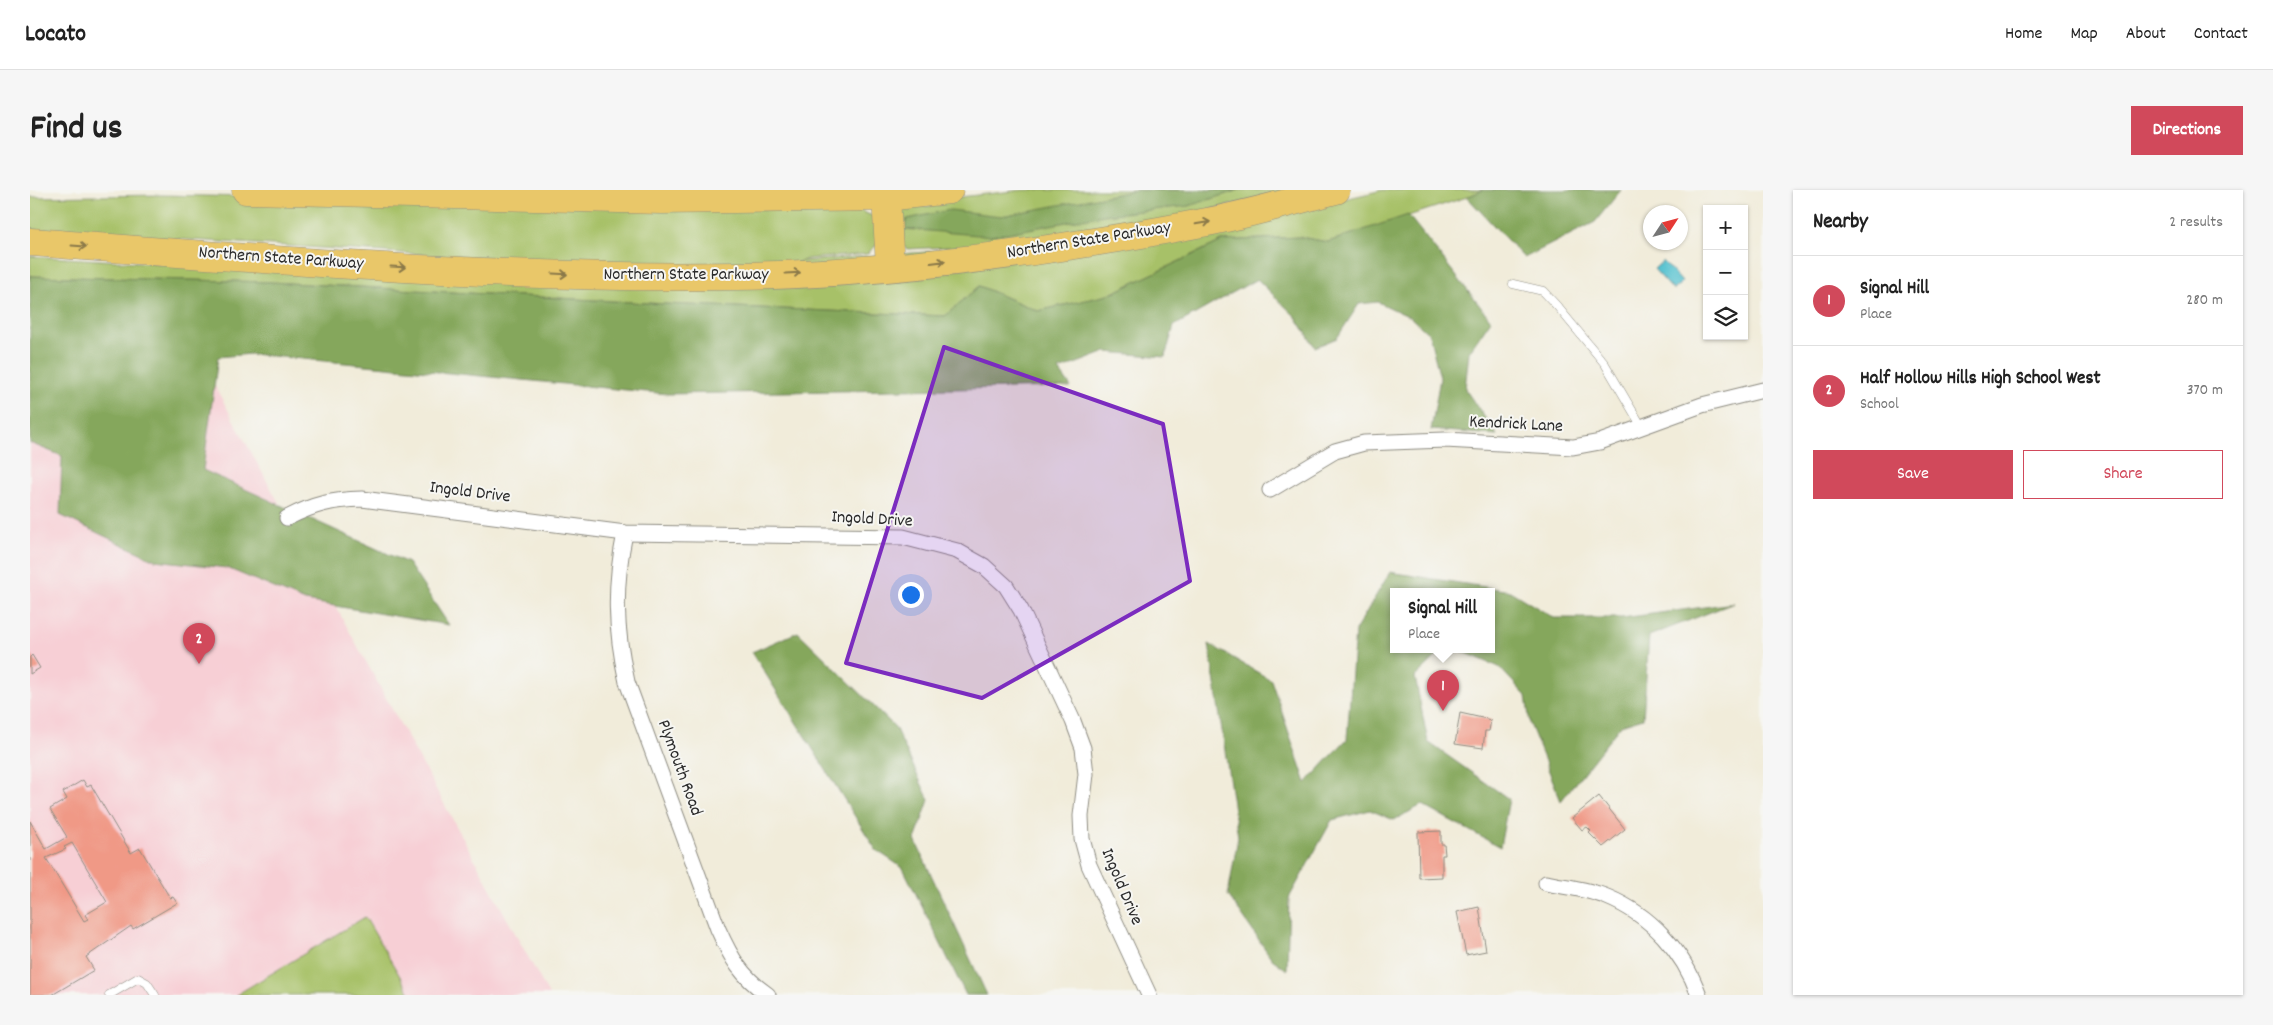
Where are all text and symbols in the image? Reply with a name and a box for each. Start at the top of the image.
text: Locato [25,18,86,52]
text: Home [2005,22,2042,47]
text: Map [2070,22,2098,47]
text: About [2126,22,2166,47]
text: Contact [2194,22,2248,47]
text: Find us [30,105,122,155]
button: Directions [2131,106,2243,155]
north arrow [1643,205,1688,250]
map controls [1703,205,1748,340]
button: + [1703,205,1748,250]
text: Nearby [1813,208,1868,238]
text: 2 results [2169,211,2223,234]
street label: Northern State Parkway [1005,216,1173,266]
one-way arrow [1194,217,1210,227]
one-way arrow [70,241,86,250]
street label: Northern State Parkway [198,241,365,277]
button: − [1703,250,1748,295]
one-way arrow [930,257,946,267]
one-way arrow [390,262,406,271]
street label: Northern State Parkway [603,263,769,288]
one-way arrow [784,269,800,278]
one-way arrow [552,270,568,279]
text: Signal Hill [1860,276,1929,303]
text: 1 [1827,289,1831,312]
text: 280 m [2186,289,2223,312]
button: layers [1703,295,1748,340]
text: Place [1860,303,1892,326]
text: Half Hollow Hills High School West [1860,366,2100,393]
text: 2 [1826,379,1833,402]
text: 370 m [2186,379,2223,402]
text: School [1860,393,1899,416]
street label: Kendrick Lane [1469,410,1564,440]
button: Save [1813,450,2013,499]
button: Share [2023,450,2223,499]
street label: Ingold Drive [428,476,512,510]
street label: Ingold Drive [831,505,913,535]
your location [898,582,924,608]
popup [1390,588,1495,653]
text: Signal Hill [1408,596,1477,623]
pin: 2 [183,623,215,664]
text: Place [1408,623,1440,646]
pin: 1 [1427,670,1459,711]
street label: Plymouth Road [650,716,708,820]
street label: Ingold Drive [1094,845,1148,929]

